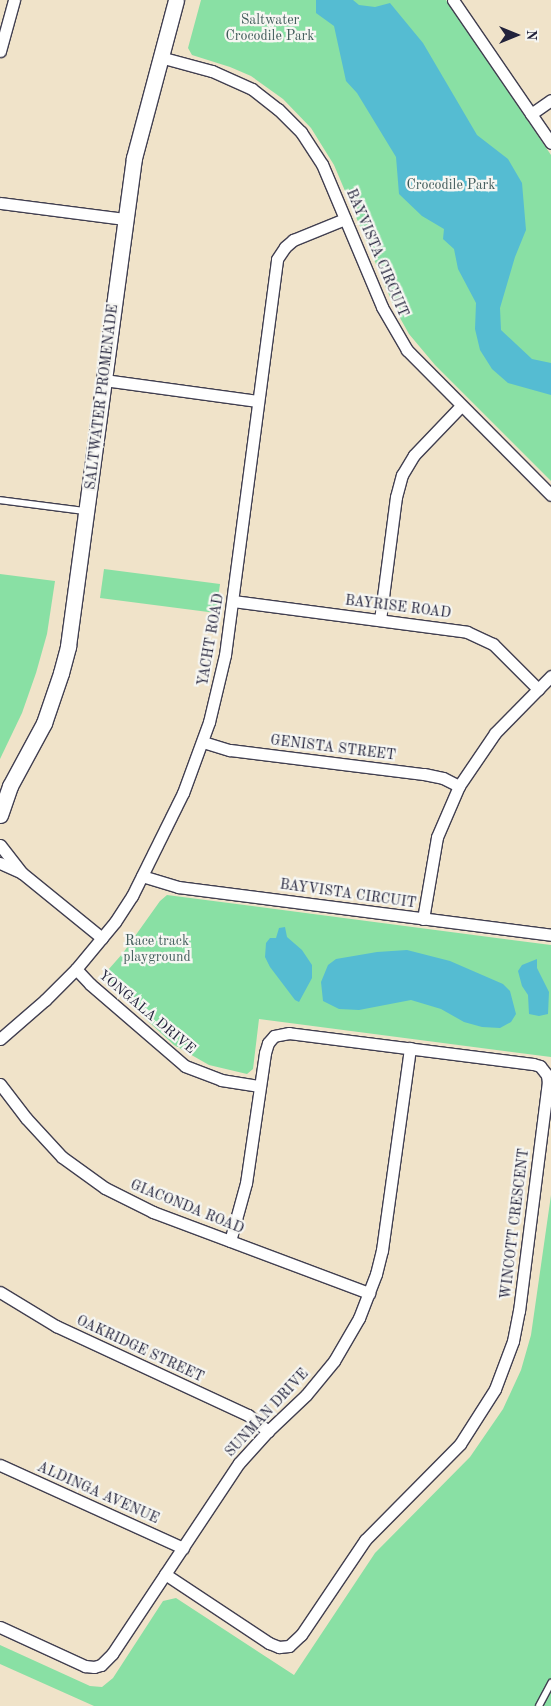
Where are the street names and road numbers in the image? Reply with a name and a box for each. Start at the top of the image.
street label: BAYVISTA CIRCUIT [342,186,412,320]
street label: SALTWATER PROMENADE [82,303,122,491]
street label: YACHT ROAD [195,592,227,688]
street label: BAYRISE ROAD [344,592,452,622]
street label: GENISTA STREET [269,732,397,764]
street label: BAYVISTA CIRCUIT [279,876,417,912]
street label: YONGALA DRIVE [95,967,199,1057]
street label: WINCOTT CRESCENT [497,1148,533,1300]
street label: GIACONDA ROAD [128,1177,246,1237]
street label: OAKRIDGE STREET [74,1312,206,1386]
street label: SUNMAN DRIVE [222,1366,312,1460]
street label: ALDINGA AVENUE [34,1459,162,1527]

